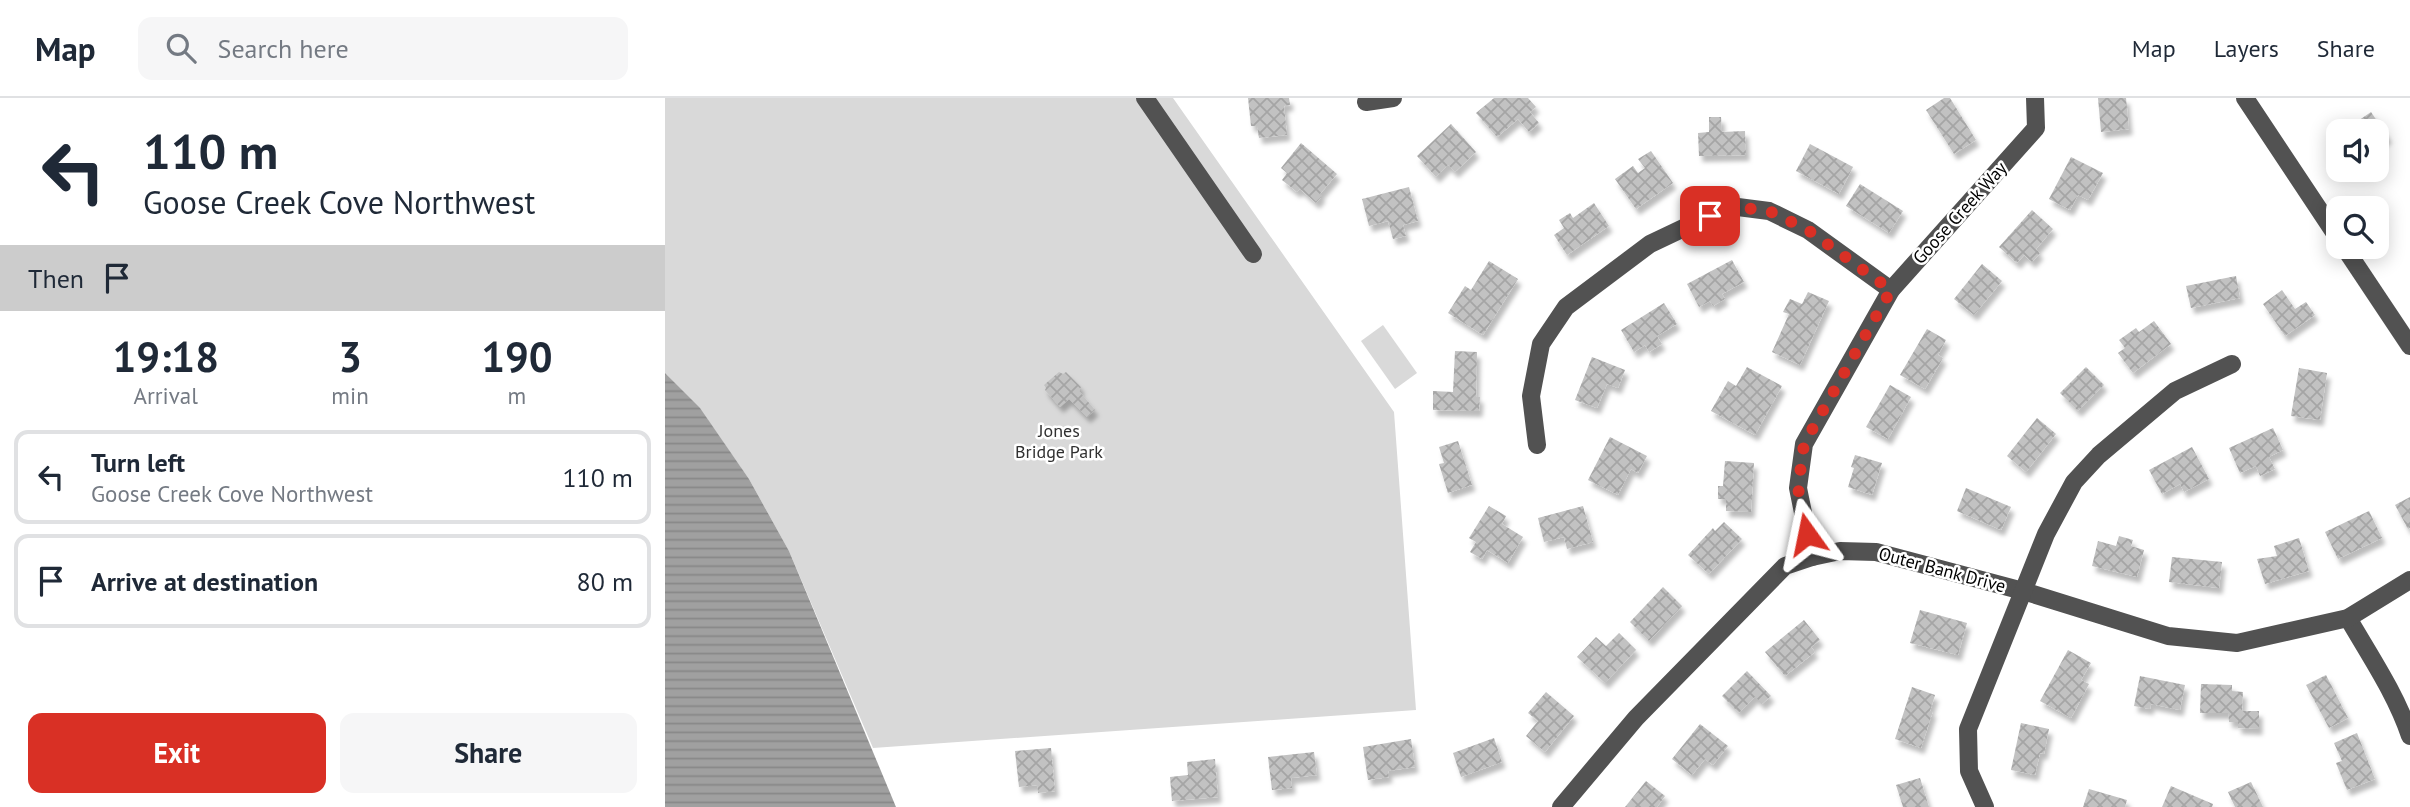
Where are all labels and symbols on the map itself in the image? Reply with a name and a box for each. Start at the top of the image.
street label: Goose Creek Way [1908,156,2012,269]
pin [1680,186,1740,246]
park label: Jones Bridge Park [1015,419,1103,463]
position arrow [1770,497,1844,571]
street label: Outer Bank Drive [1876,542,2008,598]

